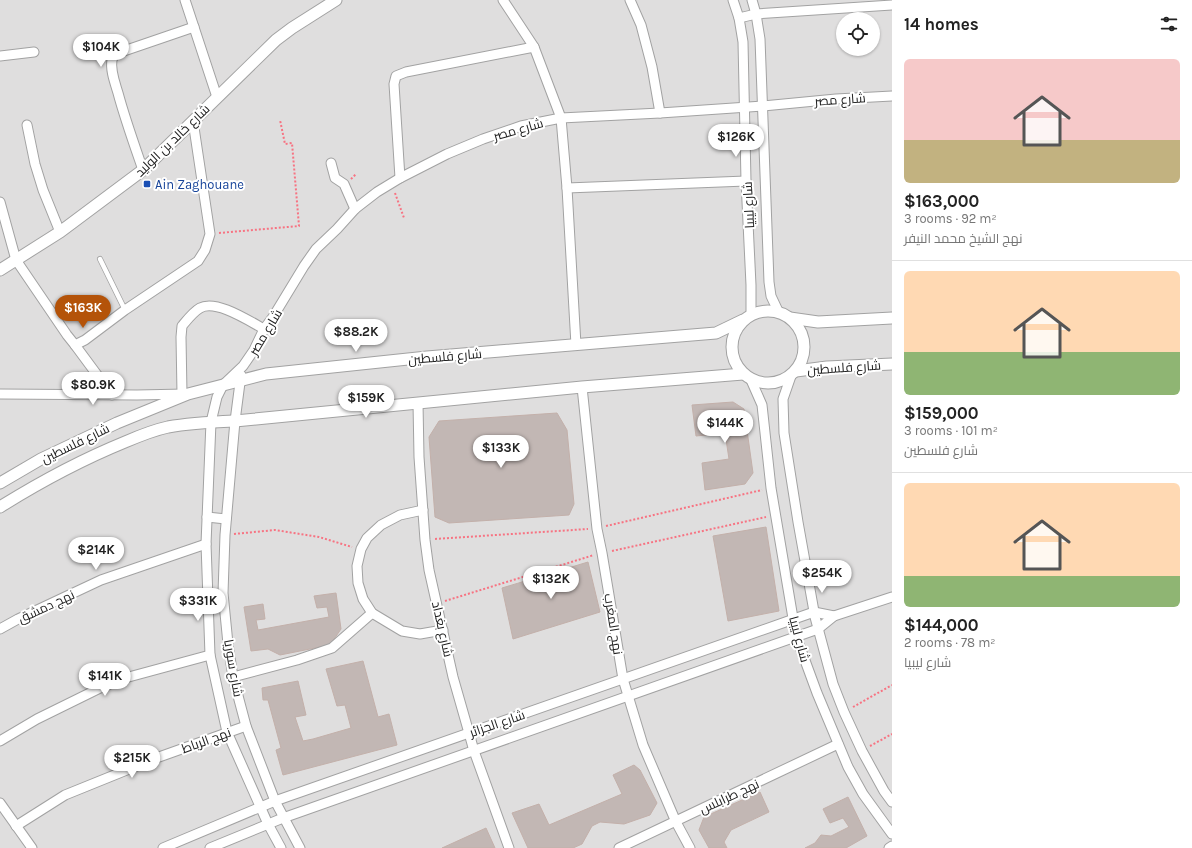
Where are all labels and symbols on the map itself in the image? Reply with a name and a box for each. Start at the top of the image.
pin: $104K [73,34,129,68]
street label: شارع مصر [813,90,866,110]
street label: شارع خالد بن الوليد [132,101,213,180]
street label: شارع مصر [491,115,545,145]
pin: $126K [708,124,764,158]
place label: Ain Zaghouane [155,177,244,192]
marker: Ain Zaghouane [142,179,152,189]
street label: شارع ليبيا [740,181,758,229]
pin: $163K [55,295,111,329]
street label: شارع مصر [245,306,286,359]
pin: $88.2K [323,319,389,353]
street label: شارع فلسطين [408,346,483,368]
street label: شارع فلسطين [807,357,882,379]
pin: $80.9K [60,372,126,406]
pin: $159K [338,385,394,419]
pin: $144K [697,410,753,444]
street label: شارع فلسطين [39,420,112,467]
pin: $133K [473,435,529,469]
pin: $214K [68,537,124,571]
pin: $254K [794,560,850,594]
pin: $132K [523,566,579,600]
street label: نهج دمشق [16,587,77,627]
pin: $331K [170,588,226,622]
street label: نهج المغرب [600,592,626,656]
street label: شارع بغداد [428,600,456,659]
street label: شارع ليبيا [785,614,813,664]
street label: شارع سوريا [220,638,246,698]
pin: $141K [77,663,133,697]
street label: شارع الجزائر [466,707,527,741]
street label: نهج الرباط [179,725,233,757]
pin: $215K [104,745,160,779]
street label: نهج طرابلس [697,776,762,818]

